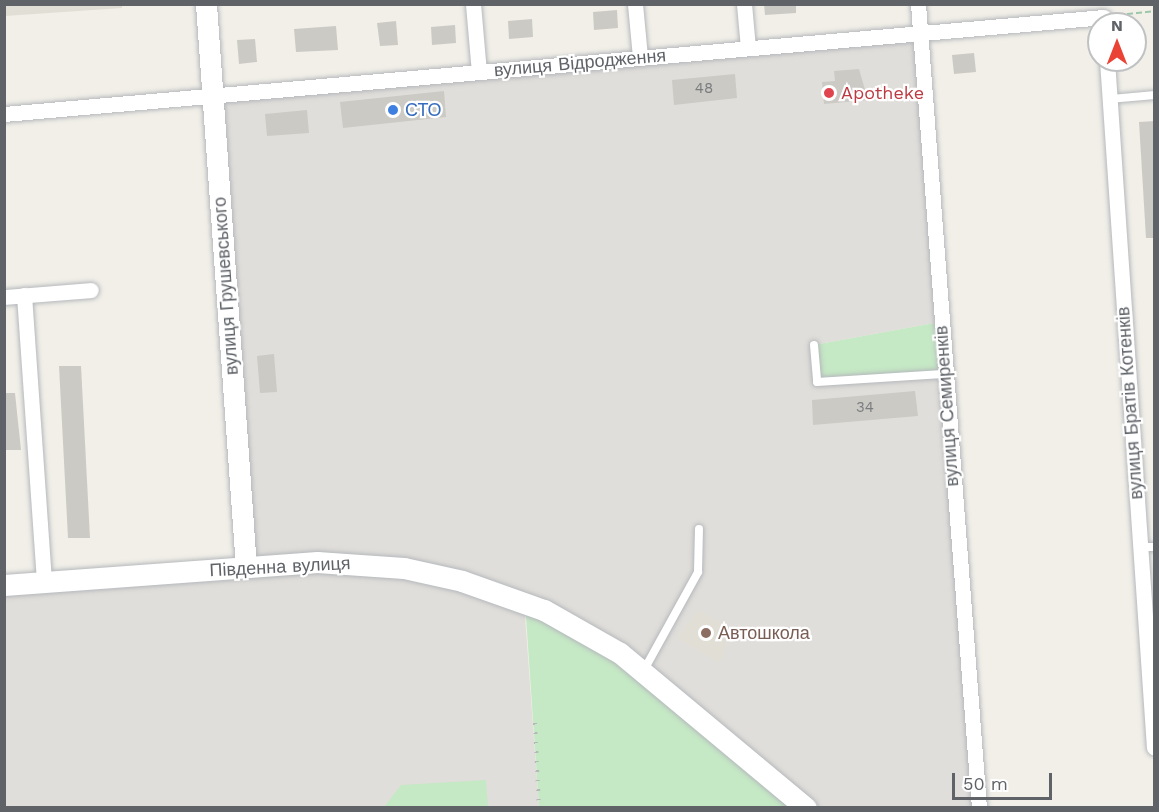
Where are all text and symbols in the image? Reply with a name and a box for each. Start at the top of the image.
north arrow [1087,12,1147,72]
text: N [1111,16,1123,35]
street label: вулиця Відродження [493,45,667,81]
house number: 48 [695,80,713,98]
place label: Apotheke [841,82,924,104]
marker: Apotheke [822,86,836,100]
place label: СТО [405,99,442,121]
marker: СТО [386,103,400,117]
street label: вулиця Грушевського [209,196,243,376]
street label: вулиця Братів Котенків [1112,306,1148,500]
street label: вулиця Семиренків [931,325,963,487]
house number: 34 [856,399,874,417]
street label: Південна вулиця [209,553,351,581]
place label: Автошкола [718,622,810,644]
marker: Автошкола [699,626,713,640]
scale bar [955,761,1056,799]
text: 50 m [963,773,1008,794]

